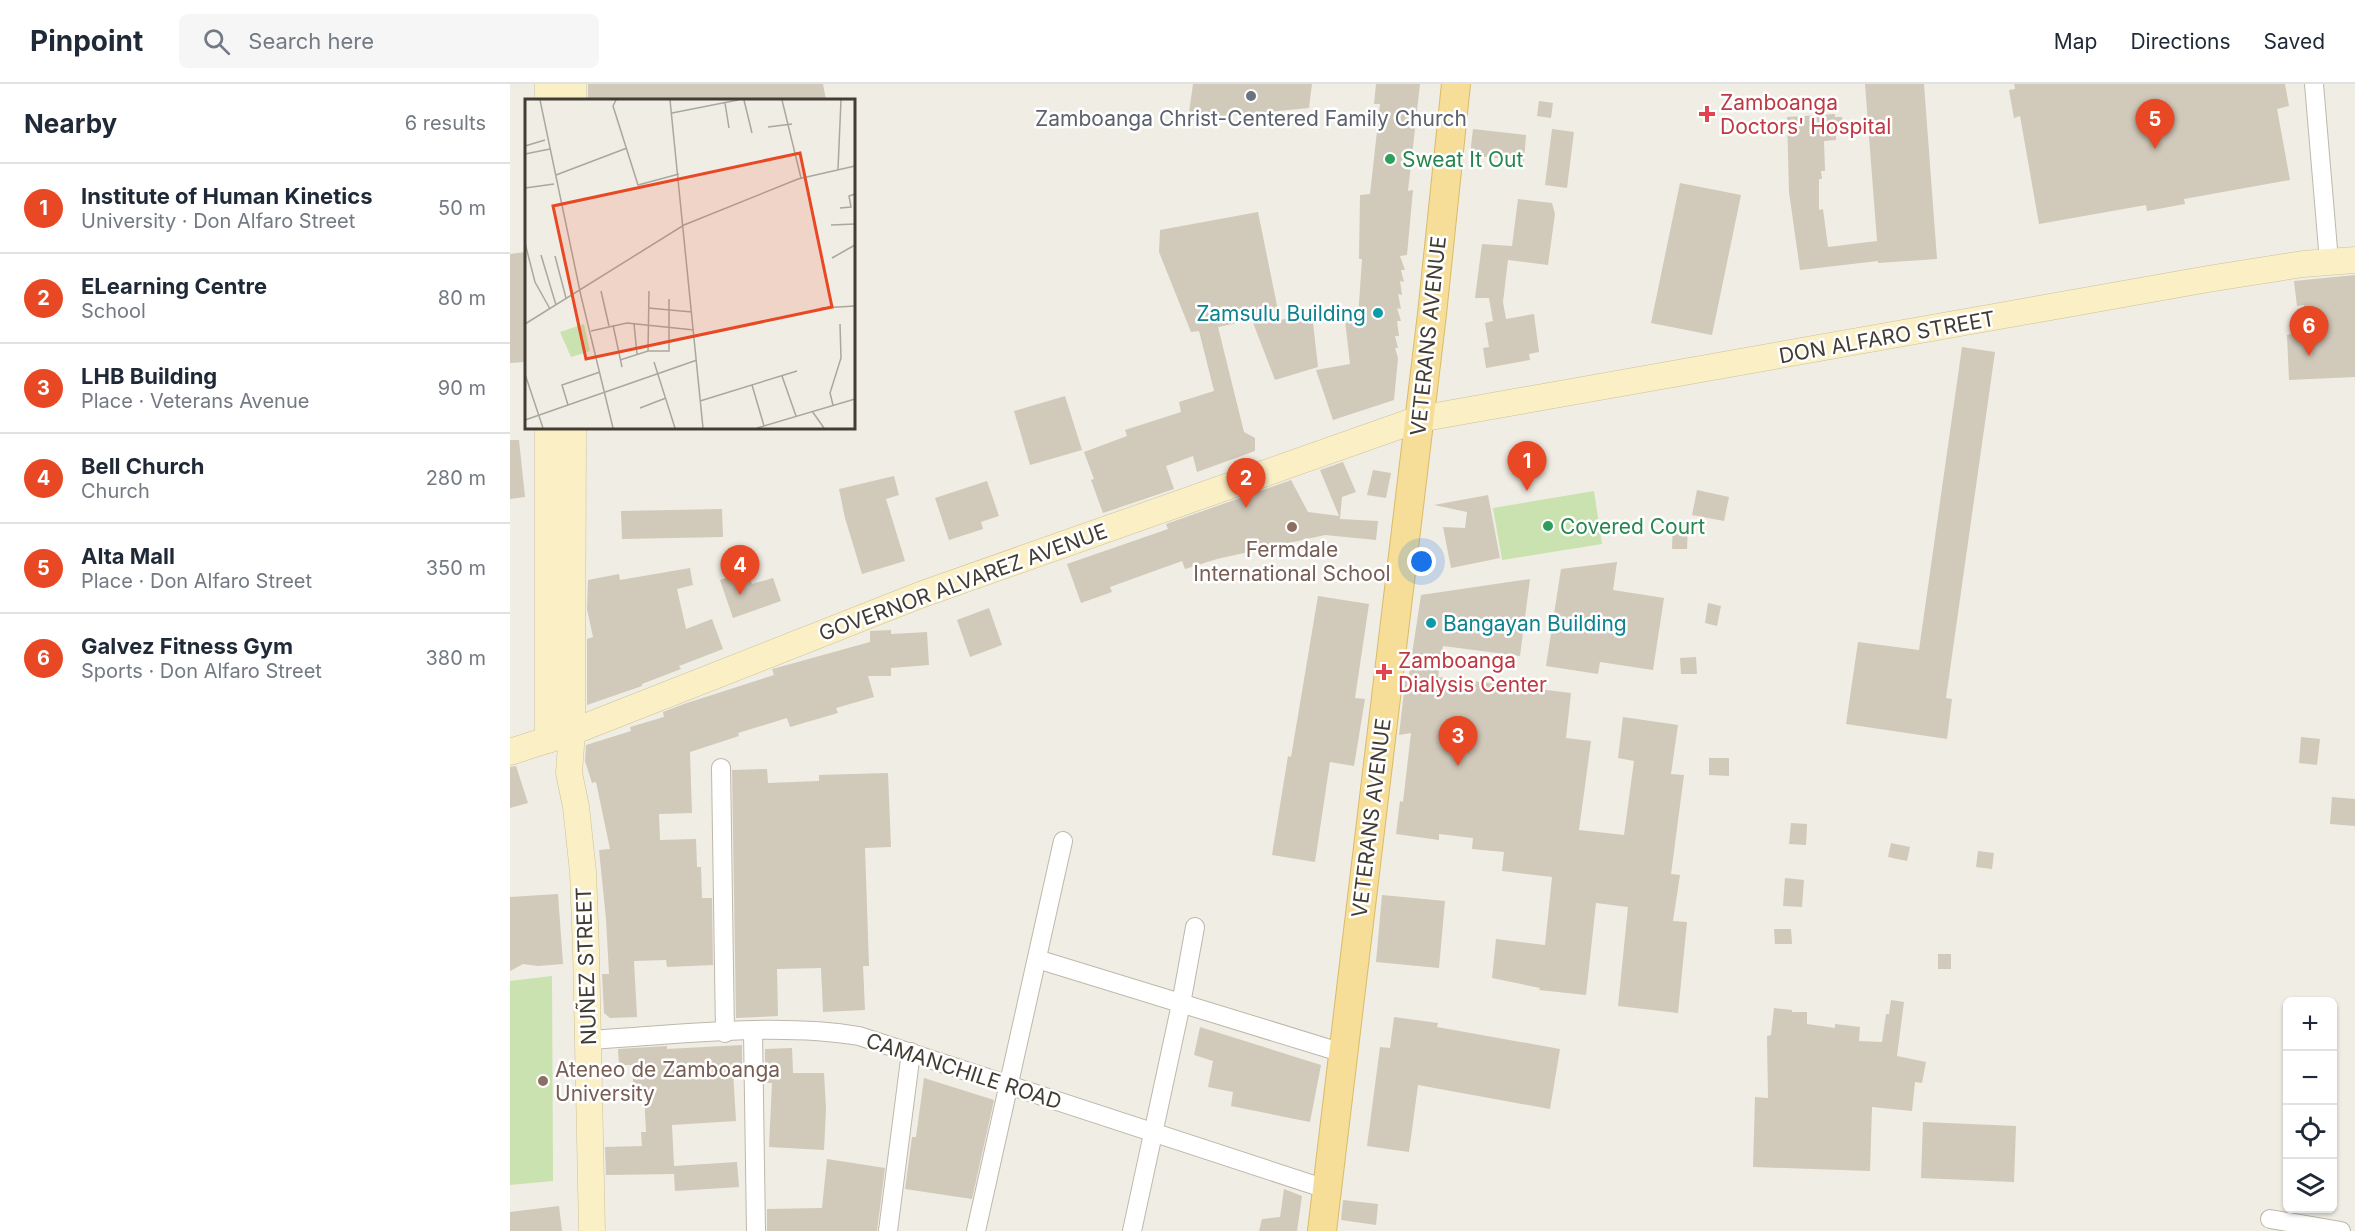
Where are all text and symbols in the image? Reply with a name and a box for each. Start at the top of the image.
search box [179,14,599,68]
text: Pinpoint [30,24,143,58]
icon: search [200,25,233,58]
text: Search here [248,28,374,54]
text: Map [2054,29,2097,54]
text: Directions [2130,29,2231,54]
text: Saved [2264,29,2325,54]
marker: Zamboanga Christ-Centered Family Church [1244,89,1258,103]
place label: Zamboanga Doctors' Hospital [1720,90,1891,139]
inset map [525,99,855,429]
pin: 5 [2136,100,2174,149]
marker: Zamboanga Doctors' Hospital [1698,105,1716,123]
place label: Zamboanga Christ-Centered Family Church [1035,106,1467,131]
text: Nearby [24,108,117,139]
text: 6 results [405,111,486,135]
place label: Sweat It Out [1402,147,1523,172]
marker: Sweat It Out [1383,152,1397,166]
text: Institute of Human Kinetics [81,183,373,209]
text: 1 [39,196,48,220]
text: 50 m [438,196,486,220]
text: University · Don Alfaro Street [81,209,355,233]
street label: VETERANS AVENUE [1405,235,1451,437]
text: ELearning Centre [81,273,267,299]
text: 2 [37,286,50,310]
text: 80 m [438,286,486,310]
text: School [81,299,146,323]
place label: Zamsulu Building [1196,301,1366,326]
marker: Zamsulu Building [1371,306,1385,320]
street label: DON ALFARO STREET [1777,306,1997,368]
pin: 6 [2290,306,2328,356]
text: LHB Building [81,363,217,389]
text: 3 [37,376,50,400]
text: 90 m [438,376,486,400]
text: Place · Veterans Avenue [81,389,309,413]
pin: 1 [1508,442,1546,491]
text: Bell Church [81,453,205,479]
pin: 2 [1226,458,1266,508]
text: 4 [37,466,50,490]
text: 280 m [426,466,486,490]
text: Church [81,479,150,503]
place label: Covered Court [1560,514,1705,539]
street label: GOVERNOR ALVAREZ AVENUE [815,518,1111,646]
marker: Covered Court [1541,519,1555,533]
marker: Fermdale International School [1285,520,1299,534]
place label: Fermdale International School [1193,537,1391,586]
text: Alta Mall [81,543,175,569]
pin: 4 [720,546,760,595]
your location [1407,547,1436,576]
text: 5 [37,556,50,580]
text: 350 m [426,556,486,580]
text: Place · Don Alfaro Street [81,569,312,593]
place label: Bangayan Building [1443,611,1627,636]
marker: Bangayan Building [1424,616,1438,630]
text: Galvez Fitness Gym [81,633,293,659]
text: 6 [37,646,50,670]
text: 380 m [426,646,486,670]
place label: Zamboanga Dialysis Center [1398,648,1547,697]
text: Sports · Don Alfaro Street [81,659,322,683]
marker: Zamboanga Dialysis Center [1375,663,1393,681]
pin: 3 [1438,716,1478,766]
street label: VETERANS AVENUE [1346,717,1396,919]
street label: NUÑEZ STREET [570,886,601,1046]
map controls [2283,997,2337,1213]
button: + [2283,997,2337,1051]
street label: CAMANCHILE ROAD [863,1028,1065,1114]
button: − [2283,1051,2337,1105]
place label: Ateneo de Zamboanga University [555,1057,780,1106]
marker: Ateneo de Zamboanga University [536,1074,550,1088]
button: locate [2283,1105,2337,1159]
button: layers [2283,1159,2337,1213]

